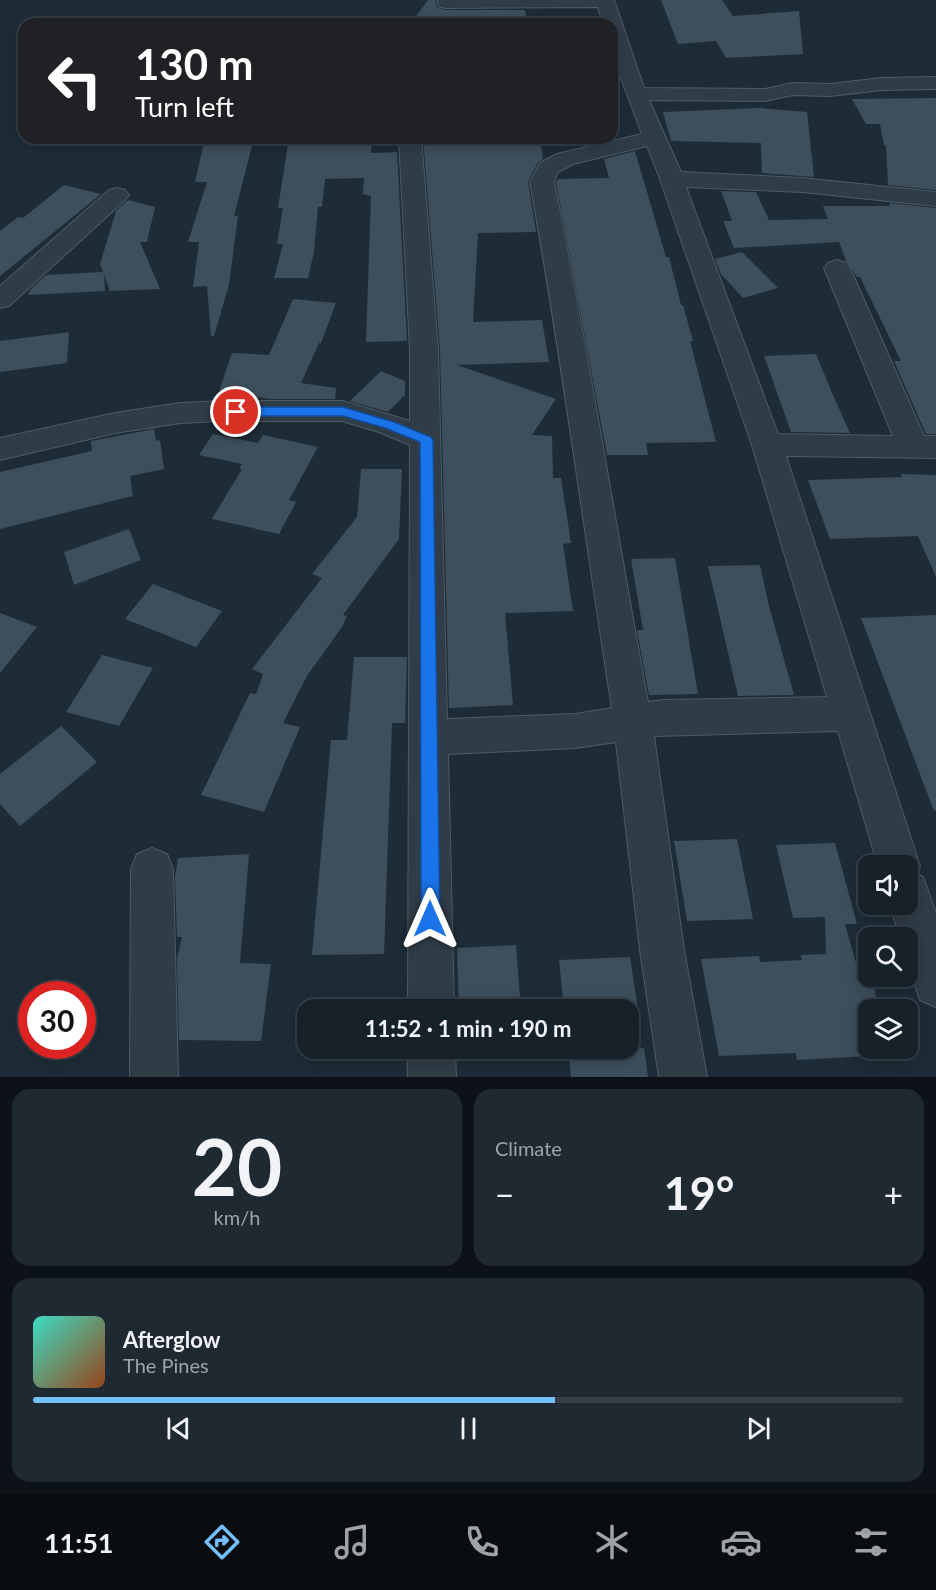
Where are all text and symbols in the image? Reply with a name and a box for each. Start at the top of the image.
text: 130 m [135,39,253,89]
icon: left [36,42,114,120]
text: Turn left [135,90,234,123]
pin [210,386,261,437]
icon: arrive [219,395,252,428]
map controls [858,855,918,1059]
button: sound [858,855,918,915]
position arrow [398,887,462,951]
button: search [858,927,918,987]
speed limit sign: 30 [18,981,96,1059]
button: layers [858,999,918,1059]
text: 11:52 · 1 min · 190 m [365,1015,571,1042]
text: 20 [192,1119,282,1213]
text: Climate [495,1136,562,1160]
text: 19° [664,1166,734,1220]
text: − [495,1174,514,1214]
text: + [884,1174,903,1214]
text: km/h [214,1205,260,1229]
text: Afterglow [123,1326,220,1353]
text: The Pines [123,1353,209,1377]
icon: previous [162,1412,195,1445]
icon: pause [452,1412,485,1445]
icon: next [742,1412,775,1445]
icon: directions [201,1521,243,1563]
icon: music [331,1521,373,1563]
icon: phone [461,1521,503,1563]
icon: climate [591,1521,633,1563]
icon: car [720,1521,762,1563]
icon: filters [850,1521,892,1563]
text: 11:51 [44,1526,113,1559]

